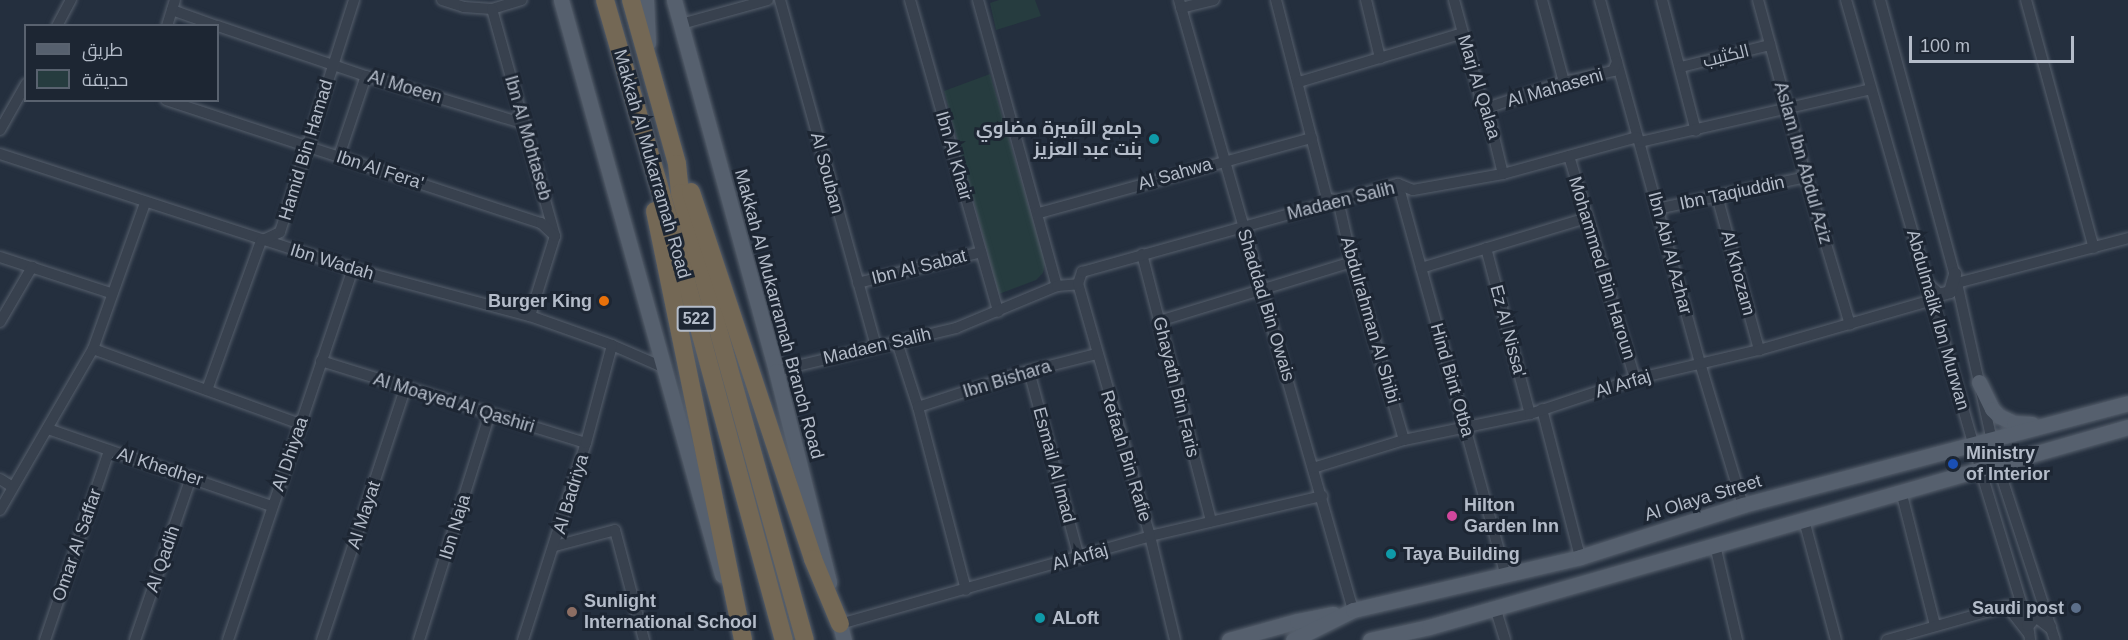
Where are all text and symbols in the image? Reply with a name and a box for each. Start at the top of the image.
legend [24,24,219,102]
scale bar [1912,24,2077,62]
street label: Marj Al Qalaa [1453,32,1505,142]
text: 100 m [1920,36,1970,56]
text: طريق [82,40,123,60]
street label: الكثيب [1701,40,1751,72]
street label: Makkah Al Mukarramah Road [609,47,695,281]
street label: Al Mahaseni [1504,64,1606,112]
street label: Al Moeen [365,66,445,108]
text: حديقة [82,70,128,90]
street label: Ibn Al Mohtaseb [500,73,556,203]
street label: Hamid Bin Hamad [274,77,338,223]
street label: Aslam Ibn Abdul Aziz [1769,78,1837,248]
street label: Ibn Al Khair [931,108,977,204]
place label: جامع الأميرة مضاوي بنت عبد العزيز [976,118,1142,160]
street label: Al Souban [806,130,848,216]
marker: جامع الأميرة مضاوي بنت عبد العزيز [1147,132,1161,146]
street label: Ibn Al Fera' [333,146,427,194]
street label: Al Sahwa [1135,153,1215,195]
street label: Makkah Al Mukarramah Branch Road [730,166,828,462]
street label: Ibn Taqiuddin [1677,171,1787,215]
street label: Mohammed Bin Haroun [1564,174,1640,362]
street label: Madaen Salih [1285,177,1397,225]
street label: Ibn Abi Al Azhar [1643,188,1697,318]
street label: Shaddad Bin Owais [1233,226,1299,384]
street label: Abdulmalik Ibn Murwan [1902,227,1974,413]
street label: Al Khozam [1716,228,1760,318]
street label: Abdulrahman Al Shibi [1336,234,1404,406]
street label: Ibn Wadah [288,239,376,285]
street label: Ibn Al Sabat [869,245,969,289]
street label: Ez Al Nissa' [1485,282,1531,380]
place label: Burger King [488,290,592,312]
marker: Burger King [597,294,611,308]
road number: 522 [676,306,716,332]
street label: Ghayath Bin Faris [1148,314,1204,460]
street label: Hind Bint Otba [1425,321,1479,439]
street label: Madaen Salih [821,323,933,369]
street label: Ibn Bishara [960,355,1054,403]
street label: Al Arfaj [1592,365,1654,403]
street label: Al Moayed Al Qashiri [370,368,538,438]
street label: Refaah Bin Rafie [1096,388,1156,524]
street label: Esmail Al Imad [1028,404,1080,526]
street label: Al Dhiyaa [267,414,313,494]
street label: Al Khedher [114,443,206,491]
place label: Ministry of Interior [1966,443,2050,486]
street label: Al Badriya [549,452,593,536]
marker: Ministry of Interior [1944,455,1962,473]
street label: Al Olaya Street [1642,470,1764,526]
street label: Al Mayat [343,478,385,552]
street label: Omar Al Saffar [47,485,107,605]
street label: Ibn Naja [435,492,475,562]
place label: Hilton Garden Inn [1464,495,1559,538]
marker: Hilton Garden Inn [1445,509,1459,523]
street label: Al Qadih [142,523,184,595]
street label: Al Arfaj [1049,539,1111,575]
place label: Taya Building [1403,543,1520,565]
marker: Taya Building [1384,547,1398,561]
place label: Sunlight International School [584,591,757,634]
place label: Saudi post [1972,597,2064,619]
marker: Saudi post [2069,601,2083,615]
marker: Sunlight International School [565,605,579,619]
place label: ALoft [1052,607,1099,629]
marker: ALoft [1033,611,1047,625]

